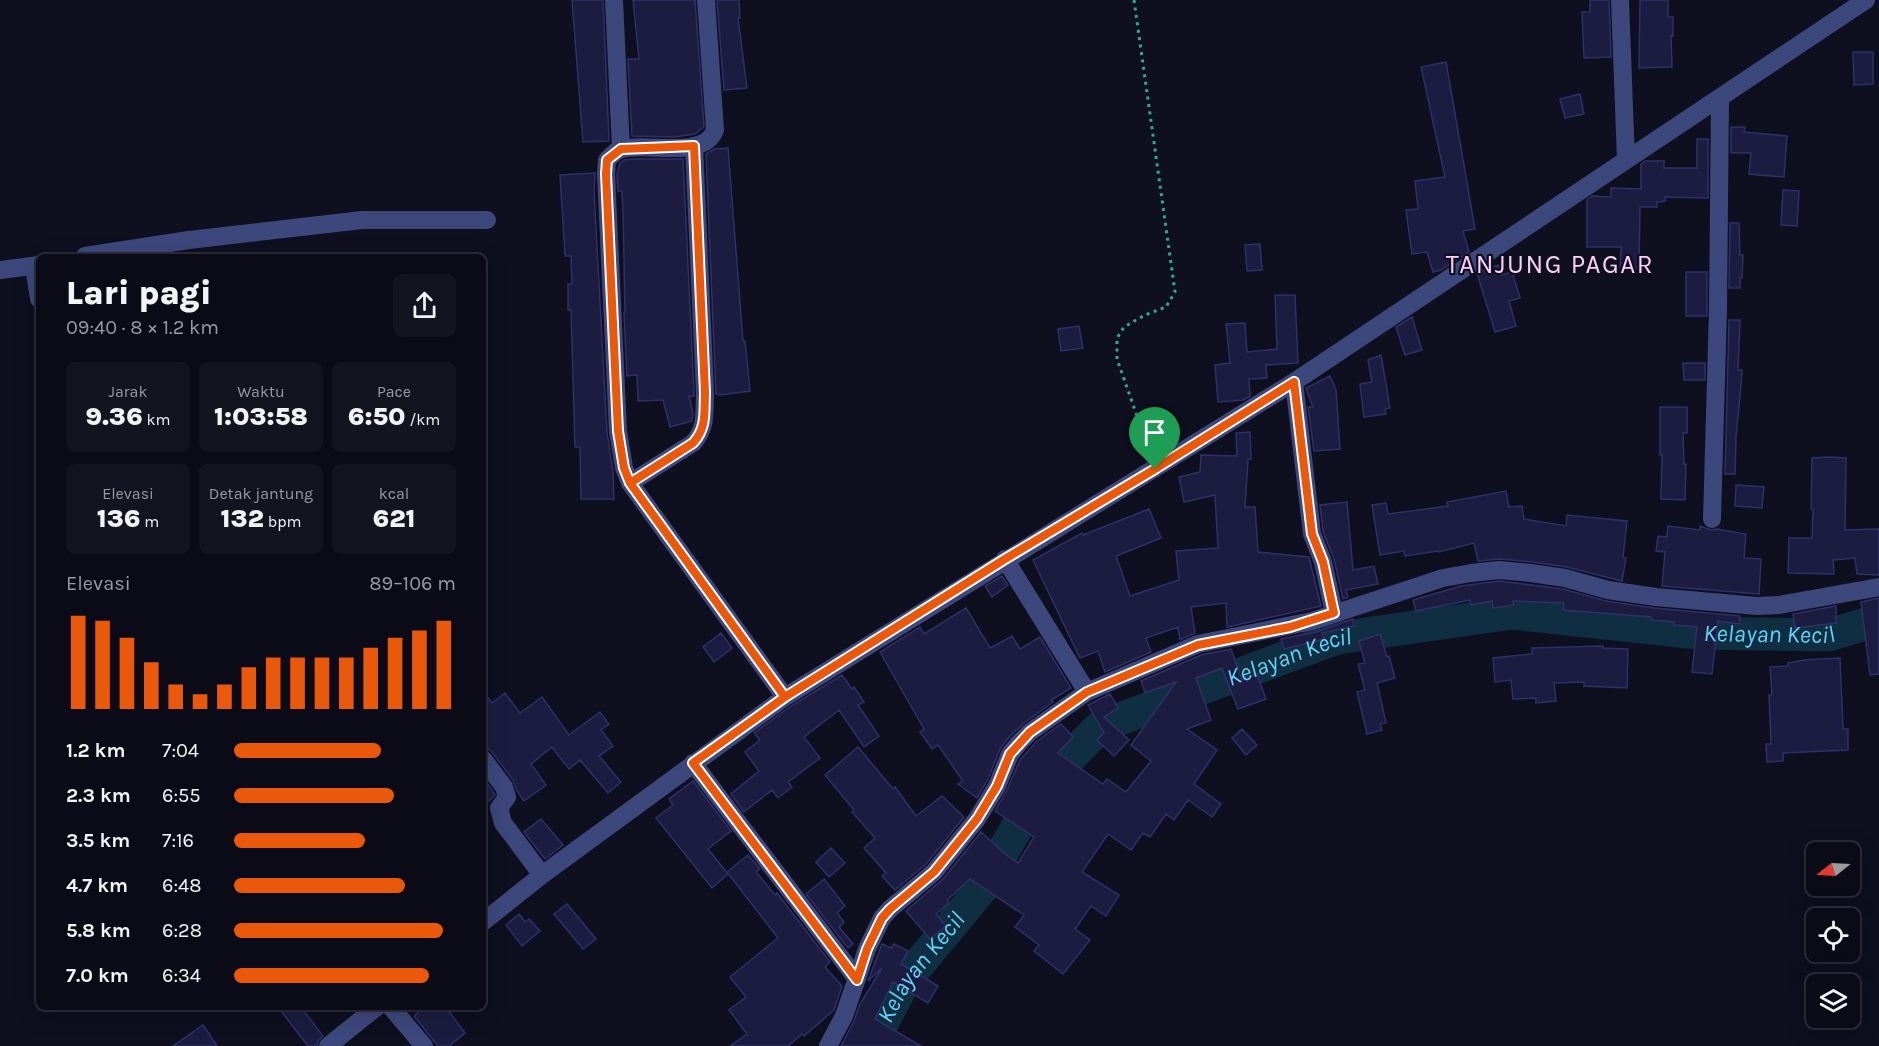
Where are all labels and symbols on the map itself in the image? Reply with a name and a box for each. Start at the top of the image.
district label: TANJUNG PAGAR [1446,249,1654,280]
pin [1129,407,1180,469]
water label: Kelayan Kecil [1703,619,1838,649]
water label: Kelayan Kecil [1223,622,1353,692]
north arrow [1806,842,1860,896]
water label: Kelayan Kecil [871,906,970,1027]

